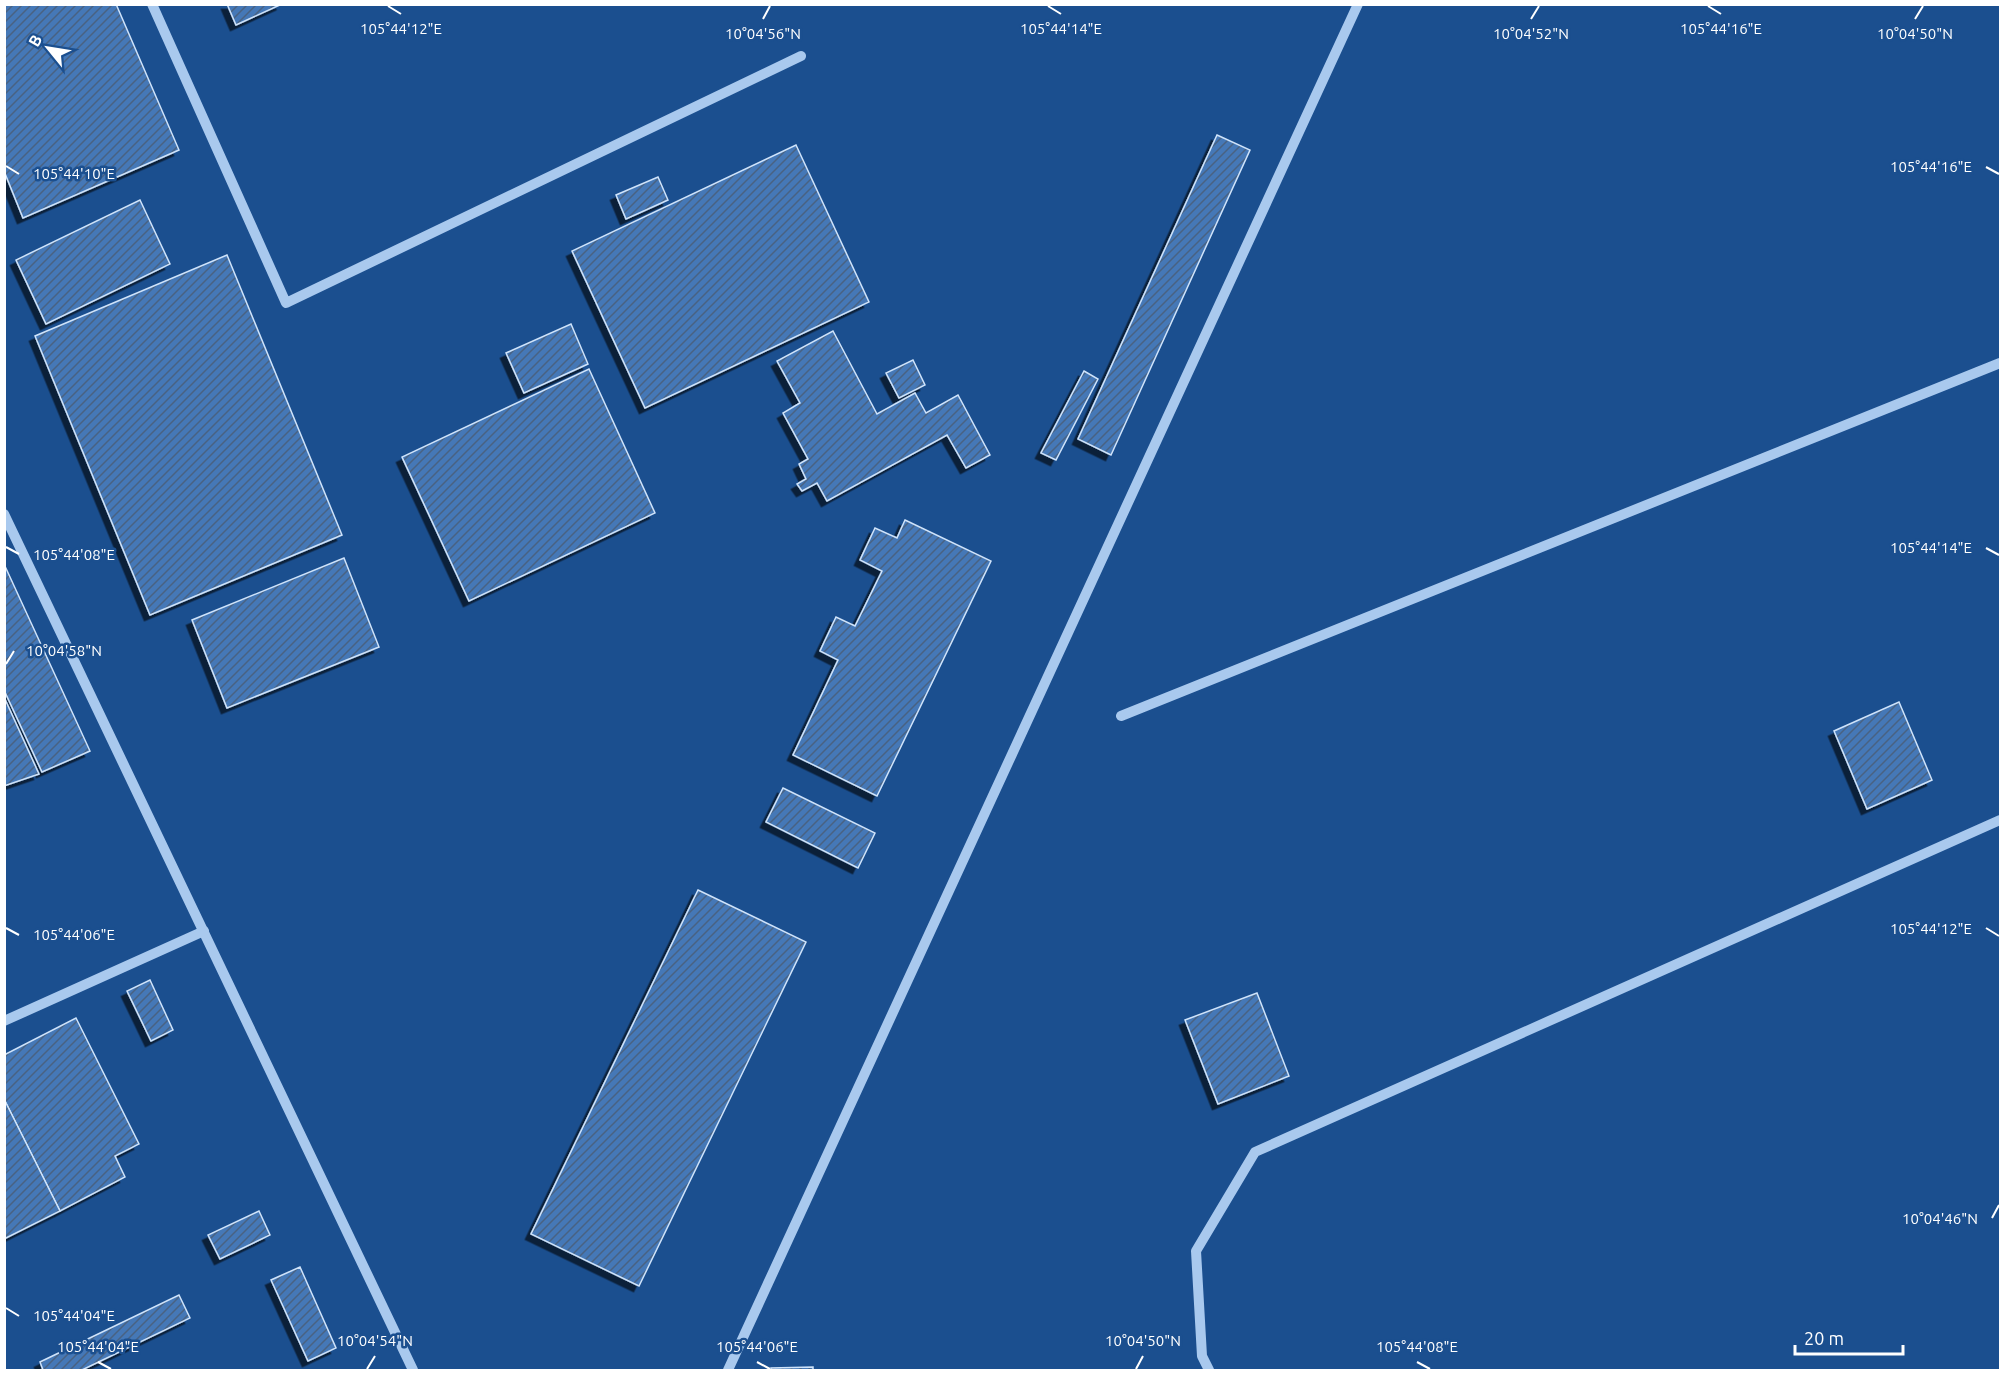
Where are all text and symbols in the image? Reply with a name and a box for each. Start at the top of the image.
north arrow [18,18,78,78]
text: 105°44'12"E [360,20,442,37]
text: 105°44'14"E [1020,20,1102,37]
text: 105°44'16"E [1680,20,1762,37]
text: 10°04'56"N [725,25,801,42]
text: 10°04'52"N [1493,25,1569,42]
text: 10°04'50"N [1877,25,1953,42]
text: B [25,31,45,50]
text: 105°44'16"E [1890,158,1972,175]
text: 105°44'10"E [33,165,115,182]
text: 105°44'14"E [1890,539,1972,556]
text: 105°44'08"E [33,546,115,563]
text: 10°04'58"N [26,642,102,659]
text: 105°44'12"E [1890,920,1972,937]
text: 105°44'06"E [33,926,115,943]
text: 10°04'46"N [1902,1210,1978,1227]
text: 105°44'04"E [33,1307,115,1324]
scale bar [1795,1318,1903,1356]
text: 20 m [1804,1328,1844,1348]
text: 10°04'54"N [337,1332,413,1349]
text: 10°04'50"N [1105,1332,1181,1349]
text: 105°44'04"E [57,1338,139,1355]
text: 105°44'06"E [716,1338,798,1355]
text: 105°44'08"E [1376,1338,1458,1355]

